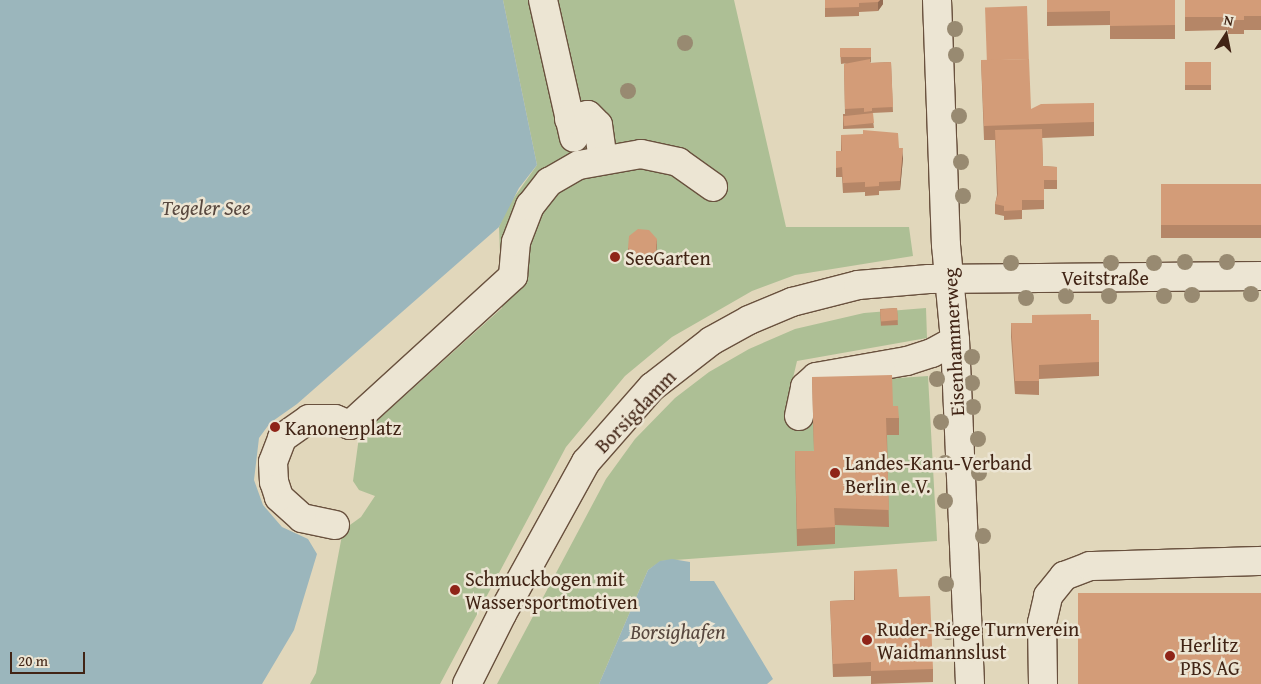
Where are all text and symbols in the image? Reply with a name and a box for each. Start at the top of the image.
north arrow [1201,10,1251,60]
text: N [1222,10,1235,31]
water label: Tegeler See [162,195,250,221]
place label: SeeGarten [625,245,711,269]
marker: SeeGarten [609,251,621,263]
street label: Veitstraße [1061,265,1149,289]
street label: Eisenhammerweg [937,267,969,417]
street label: Borsigdamm [590,365,680,457]
place label: Kanonenplatz [285,415,401,439]
marker: Kanonenplatz [269,421,281,433]
place label: Landes-Kanu-Verband Berlin e.V. [845,450,1032,497]
marker: Landes-Kanu-Verband Berlin e.V. [829,467,841,479]
place label: Schmuckbogen mit Wassersportmotiven [465,566,638,613]
marker: Schmuckbogen mit Wassersportmotiven [449,584,461,596]
place label: Ruder-Riege Turnverein Waidmannslust [877,616,1079,663]
water label: Borsighafen [630,619,726,645]
place label: Herlitz PBS AG [1180,632,1240,679]
marker: Ruder-Riege Turnverein Waidmannslust [861,634,873,646]
scale bar [12,642,88,674]
text: 20 m [18,650,48,671]
marker: Herlitz PBS AG [1164,650,1176,662]

